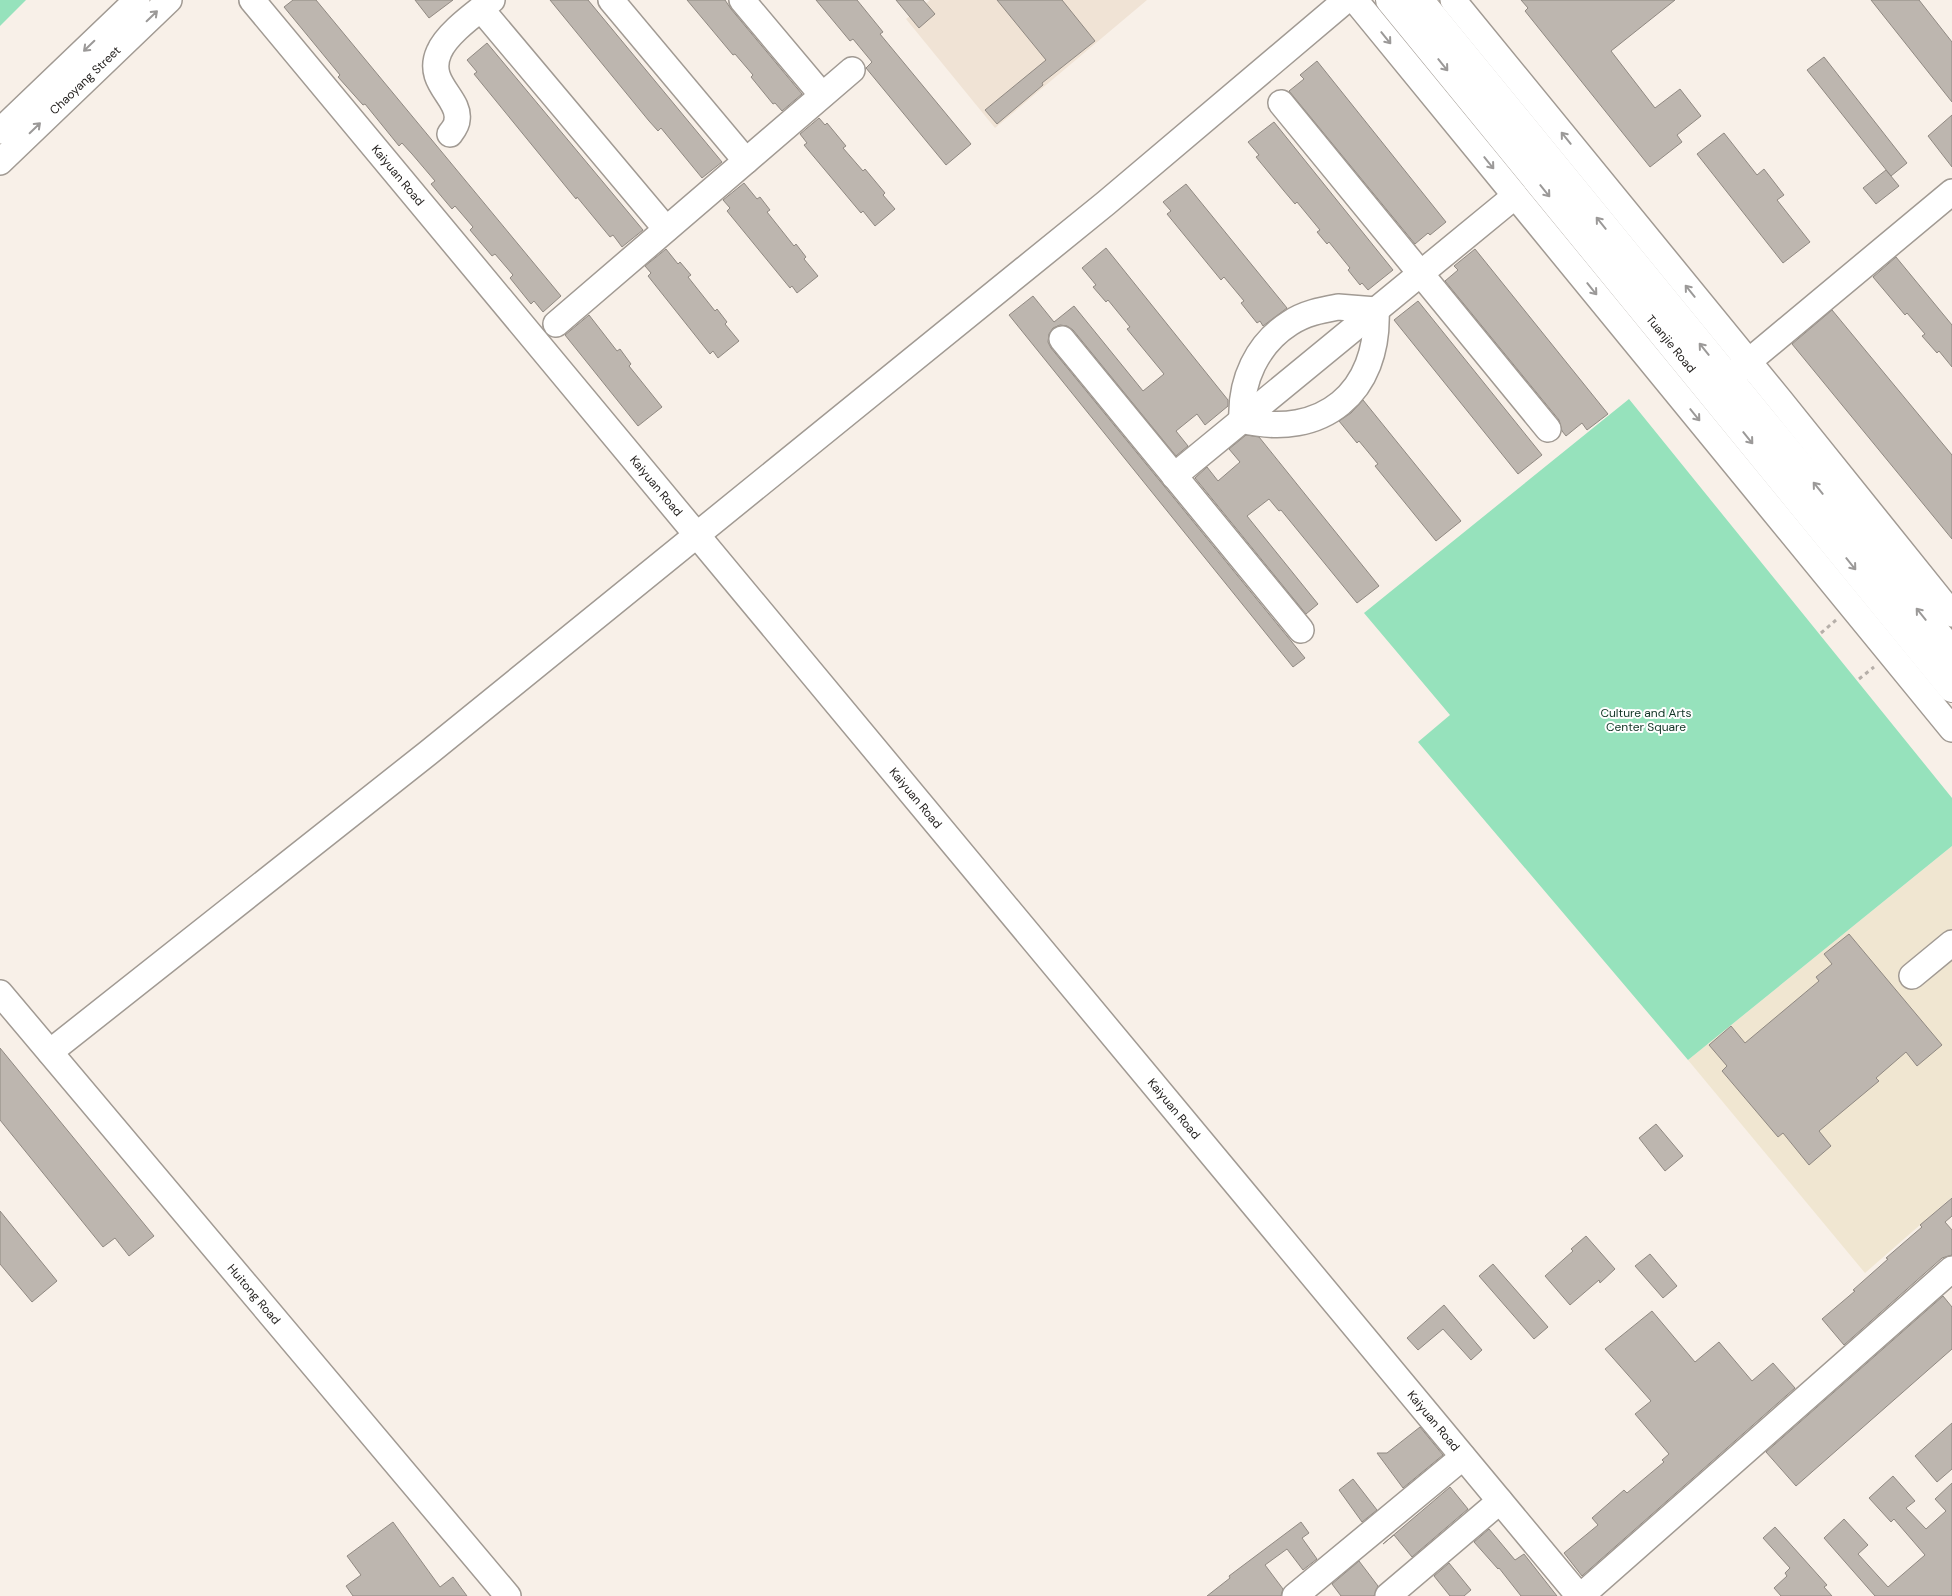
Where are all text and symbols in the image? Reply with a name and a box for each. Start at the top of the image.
one-way arrow [146,10,159,22]
one-way arrow [1380,31,1392,44]
one-way arrow [83,40,95,52]
street label: Chaoyang Street [46,42,124,118]
one-way arrow [1437,58,1448,71]
one-way arrow [29,122,41,134]
one-way arrow [1560,131,1571,144]
street label: Kaiyuan Road [368,142,428,209]
one-way arrow [1483,157,1495,170]
one-way arrow [1540,184,1551,197]
one-way arrow [1596,217,1607,230]
one-way arrow [1586,282,1597,295]
one-way arrow [1685,285,1696,298]
street label: Tuanjie Road [1642,312,1699,376]
one-way arrow [1699,343,1710,356]
one-way arrow [1690,408,1701,421]
one-way arrow [1742,432,1753,445]
street label: Kaiyuan Road [626,452,686,520]
one-way arrow [1813,482,1824,495]
one-way arrow [1845,558,1856,571]
one-way arrow [1916,608,1927,621]
park label: Culture and Arts Center Square [1600,705,1692,735]
street label: Kaiyuan Road [886,764,946,832]
street label: Kaiyuan Road [1144,1075,1204,1142]
street label: Huitong Road [224,1261,284,1328]
street label: Kaiyuan Road [1404,1387,1463,1455]

